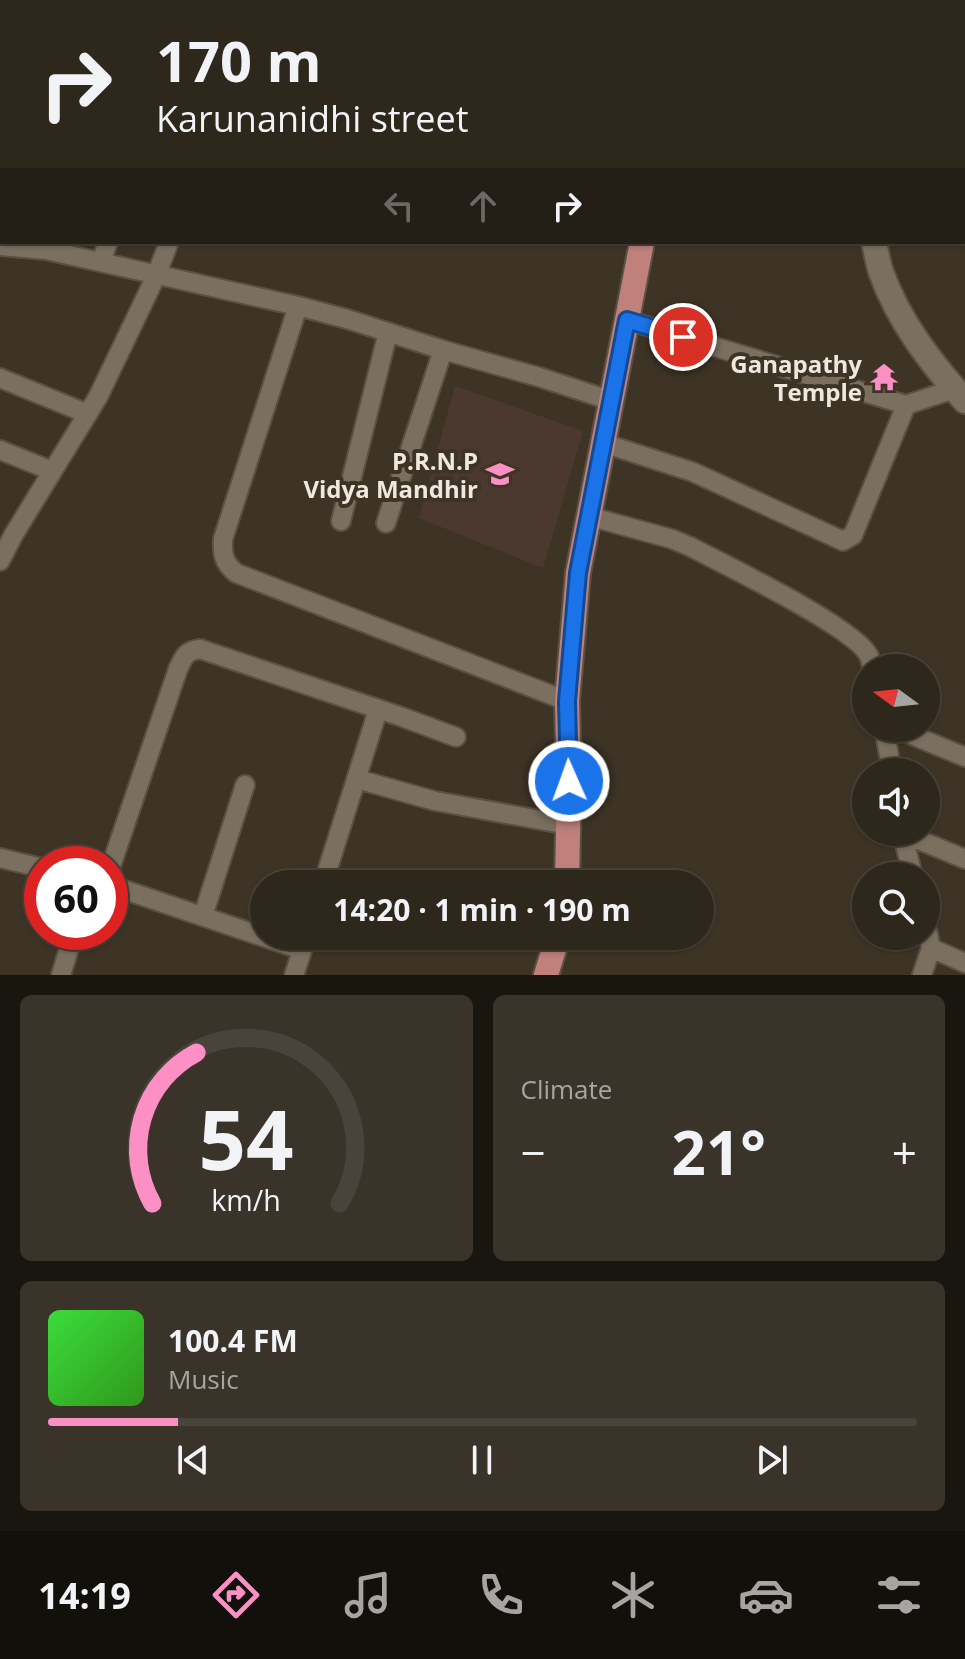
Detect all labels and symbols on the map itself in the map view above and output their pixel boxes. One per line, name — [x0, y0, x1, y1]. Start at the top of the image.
pin — [649, 303, 717, 371]
place label: Ganapathy Temple — [730, 347, 862, 408]
temple icon: Ganapathy Temple — [869, 362, 899, 392]
place label: P.R.N.P Vidya Mandhir — [303, 444, 478, 505]
school or university icon: P.R.N.P Vidya Mandhir — [485, 459, 515, 489]
north arrow — [852, 654, 940, 742]
position arrow — [527, 739, 611, 823]
speed limit sign: 60 — [24, 846, 128, 950]

